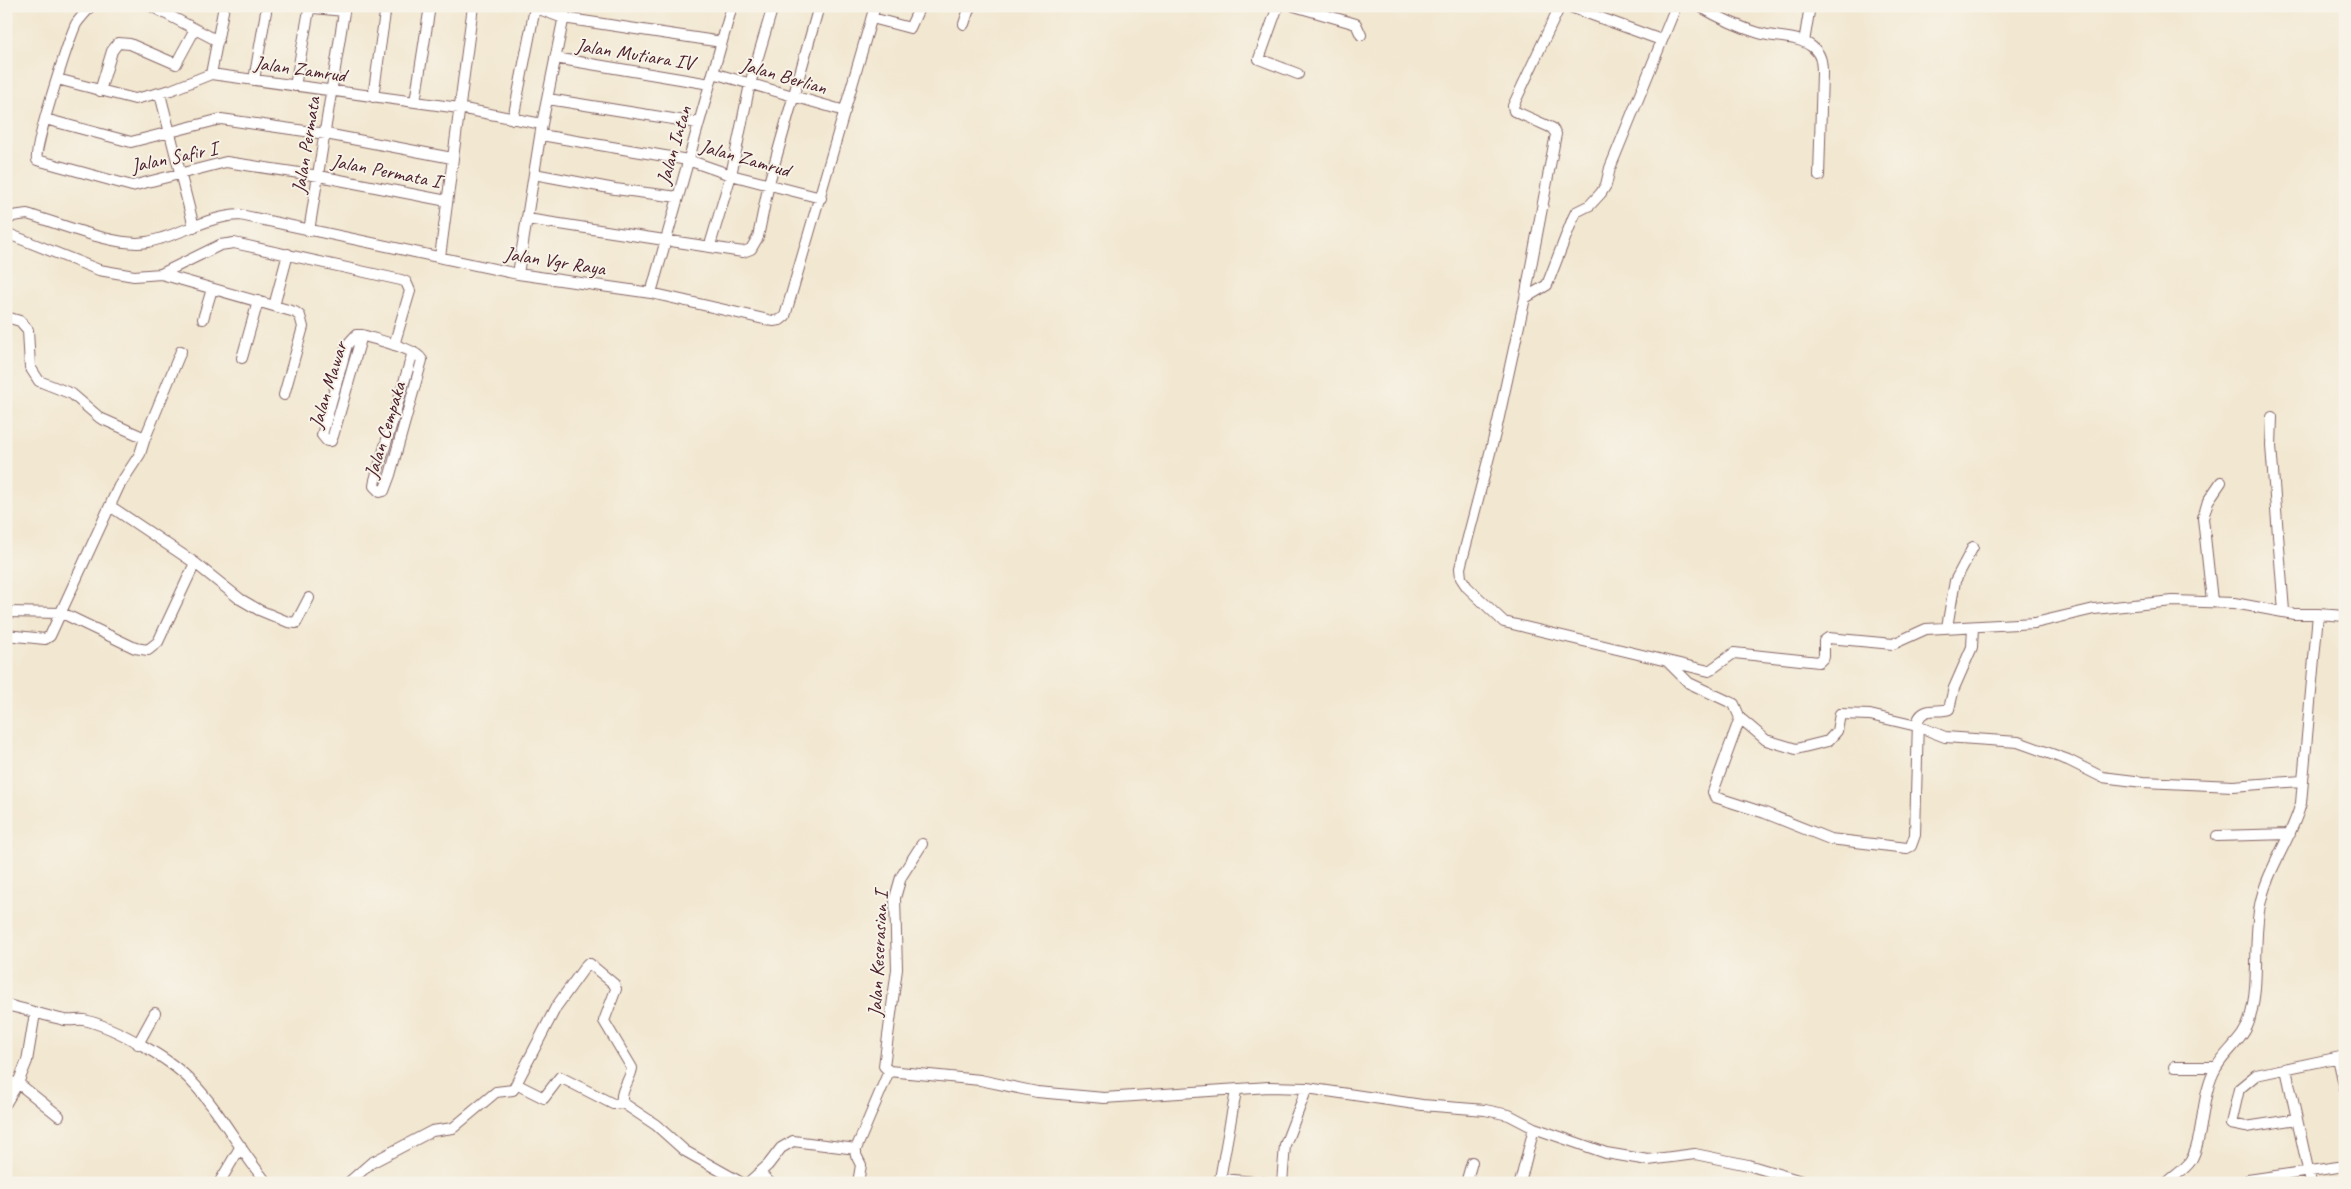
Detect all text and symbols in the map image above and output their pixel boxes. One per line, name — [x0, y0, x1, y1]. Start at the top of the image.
street label: Jalan Mutiara IV — [573, 32, 700, 76]
street label: Jalan Zamrud — [252, 50, 350, 88]
street label: Jalan Berlian — [737, 52, 831, 100]
street label: Jalan Permata — [286, 93, 326, 196]
street label: Jalan Intan — [651, 102, 697, 188]
street label: Jalan Zamrud — [696, 133, 796, 184]
street label: Jalan Safir I — [128, 135, 224, 178]
street label: Jalan Permata I — [329, 148, 447, 195]
street label: Jalan Vgr Raya — [502, 241, 609, 282]
street label: Jalan Mawar — [303, 337, 353, 432]
street label: Jalan Cempaka — [358, 377, 412, 482]
street label: Jalan Keserasian I — [862, 886, 894, 1018]

